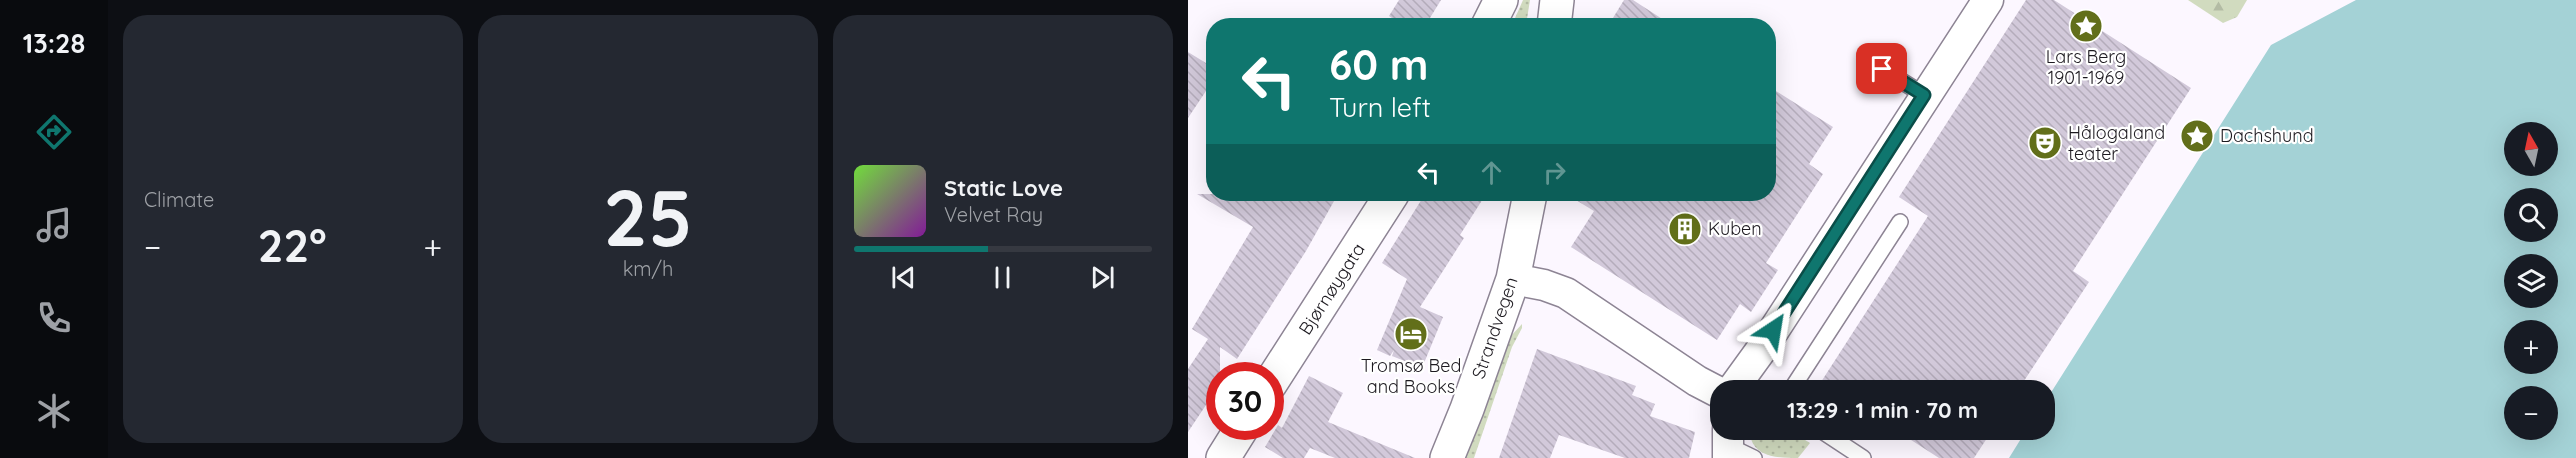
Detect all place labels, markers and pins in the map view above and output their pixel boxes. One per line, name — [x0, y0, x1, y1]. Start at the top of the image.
place icon: Lars Berg 1901-1969 — [2068, 8, 2104, 44]
pin — [1856, 43, 1907, 94]
place label: Lars Berg 1901-1969 — [2046, 45, 2126, 89]
place icon: Dachshund — [2179, 118, 2215, 154]
place label: Hålogaland teater — [2068, 121, 2165, 165]
place label: Dachshund — [2220, 124, 2314, 147]
theatre icon: Hålogaland teater — [2027, 125, 2063, 161]
building icon: Kuben — [1667, 211, 1703, 247]
place label: Kuben — [1708, 217, 1762, 240]
hotel icon: Tromsø Bed and Books — [1393, 316, 1429, 352]
place label: Tromsø Bed and Books — [1361, 354, 1461, 398]

